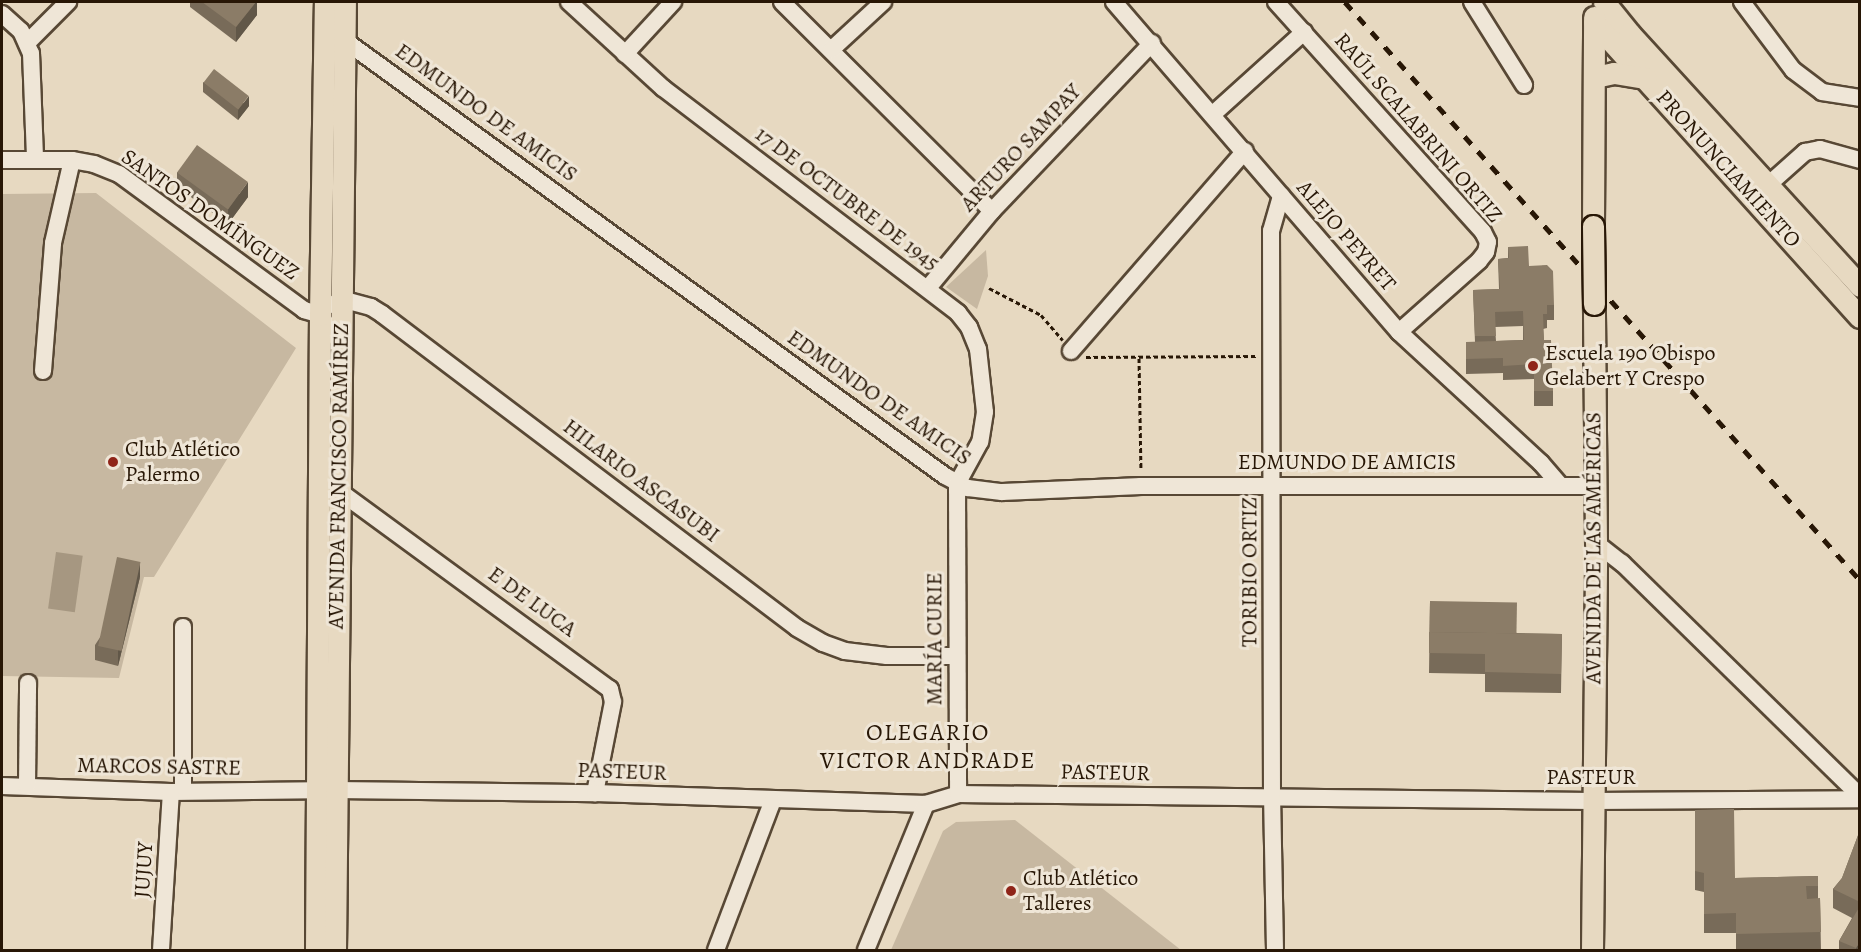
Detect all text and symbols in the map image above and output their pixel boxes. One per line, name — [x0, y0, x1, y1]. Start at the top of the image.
street label: RAÚL SCALABRINI ORTIZ — [1328, 28, 1508, 228]
street label: EDMUNDO DE AMICIS — [390, 38, 582, 188]
street label: ARTURO SAMPAY — [955, 79, 1087, 217]
street label: PRONUNCIAMIENTO — [1650, 85, 1806, 253]
street label: 17 DE OCTUBRE DE 1945 — [750, 121, 944, 277]
street label: SANTOS DOMÍNGUEZ — [116, 144, 304, 286]
street label: ALEJO PEYRET — [1291, 175, 1401, 297]
street label: AVENIDA FRANCISCO RAMÍREZ — [323, 323, 355, 629]
street label: EDMUNDO DE AMICIS — [782, 325, 976, 471]
place label: Escuela 190 Obispo Gelabert Y Crespo — [1545, 340, 1716, 392]
marker: Escuela 190 Obispo Gelabert Y Crespo — [1526, 359, 1540, 373]
street label: AVENIDA DE LAS AMÉRICAS — [1581, 412, 1607, 684]
street label: HILARIO ASCASUBI — [558, 414, 724, 548]
place label: Club Atlético Palermo — [125, 436, 240, 488]
street label: EDMUNDO DE AMICIS — [1238, 450, 1456, 476]
marker: Club Atlético Palermo — [106, 455, 120, 469]
street label: TORIBIO ORTIZ — [1237, 497, 1263, 647]
street label: E DE LUCA — [483, 561, 581, 643]
street label: MARÍA CURIE — [922, 573, 948, 705]
district label: OLEGARIO VICTOR ANDRADE — [820, 719, 1036, 775]
street label: MARCOS SASTRE — [77, 752, 241, 782]
street label: PASTEUR — [577, 757, 667, 787]
street label: PASTEUR — [1060, 759, 1150, 787]
street label: PASTEUR — [1546, 765, 1636, 791]
street label: JUJUY — [129, 841, 159, 899]
place label: Club Atlético Talleres — [1023, 865, 1138, 916]
marker: Club Atlético Talleres — [1004, 884, 1018, 898]

